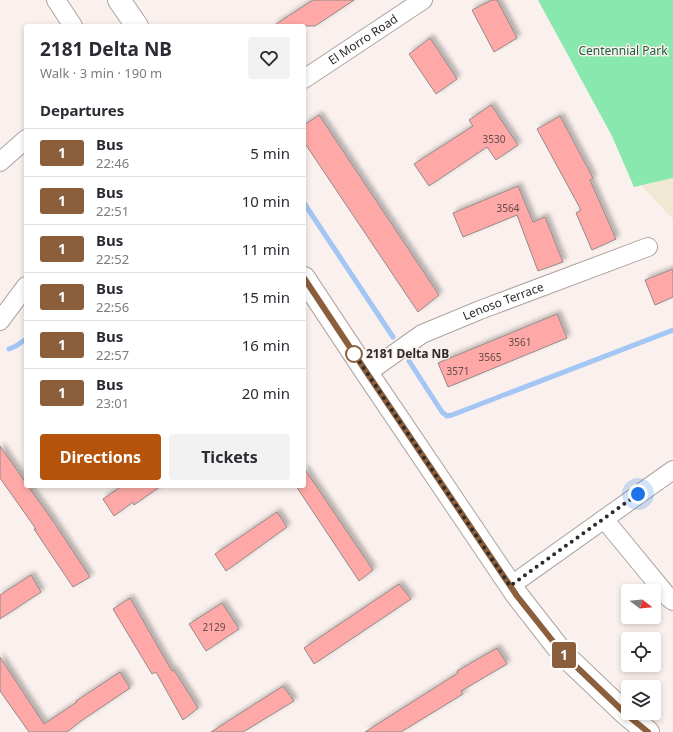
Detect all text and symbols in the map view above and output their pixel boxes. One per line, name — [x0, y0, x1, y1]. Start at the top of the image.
street label: El Morro Road — [325, 10, 401, 69]
text: 2181 Delta NB — [40, 36, 172, 62]
button: heart — [248, 37, 290, 79]
park label: Centennial Park — [578, 42, 668, 59]
text: Walk · 3 min · 190 m — [40, 64, 162, 82]
text: Departures — [40, 100, 124, 120]
house number: 3530 — [483, 132, 506, 146]
text: Bus — [96, 134, 123, 154]
text: 1 — [58, 143, 66, 162]
text: 5 min — [250, 143, 290, 163]
text: 22:46 — [96, 154, 129, 172]
text: Bus — [96, 182, 123, 202]
text: 1 — [58, 191, 66, 210]
text: 10 min — [242, 191, 290, 211]
house number: 3564 — [497, 201, 520, 215]
text: 22:51 — [96, 202, 129, 220]
text: Bus — [96, 230, 123, 250]
text: 1 — [58, 239, 66, 258]
text: 11 min — [242, 239, 290, 259]
text: 22:52 — [96, 250, 129, 268]
text: Bus — [96, 278, 123, 298]
street label: Lenoso Terrace — [460, 278, 546, 324]
text: 1 — [58, 287, 66, 306]
text: 15 min — [242, 287, 290, 307]
text: 22:56 — [96, 298, 129, 316]
text: Bus — [96, 326, 123, 346]
text: 1 — [58, 335, 66, 354]
text: 16 min — [242, 335, 290, 355]
house number: 3561 — [509, 335, 531, 349]
marker: 2181 Delta NB — [345, 345, 363, 363]
place label: 2181 Delta NB — [366, 345, 449, 362]
text: 22:57 — [96, 346, 129, 364]
house number: 3565 — [479, 350, 502, 364]
house number: 3571 — [447, 364, 469, 378]
text: Bus — [96, 374, 123, 394]
text: 1 — [58, 383, 66, 402]
text: 20 min — [242, 383, 290, 403]
text: 23:01 — [96, 394, 129, 412]
button: Directions — [40, 434, 161, 480]
button: Tickets — [169, 434, 290, 480]
your location — [628, 484, 648, 504]
north arrow — [621, 584, 661, 624]
map controls — [621, 584, 661, 720]
house number: 2129 — [203, 620, 226, 634]
button: locate — [621, 632, 661, 672]
line badge: 1 — [551, 642, 577, 668]
text: 1 — [560, 645, 568, 664]
button: layers — [621, 680, 661, 720]

